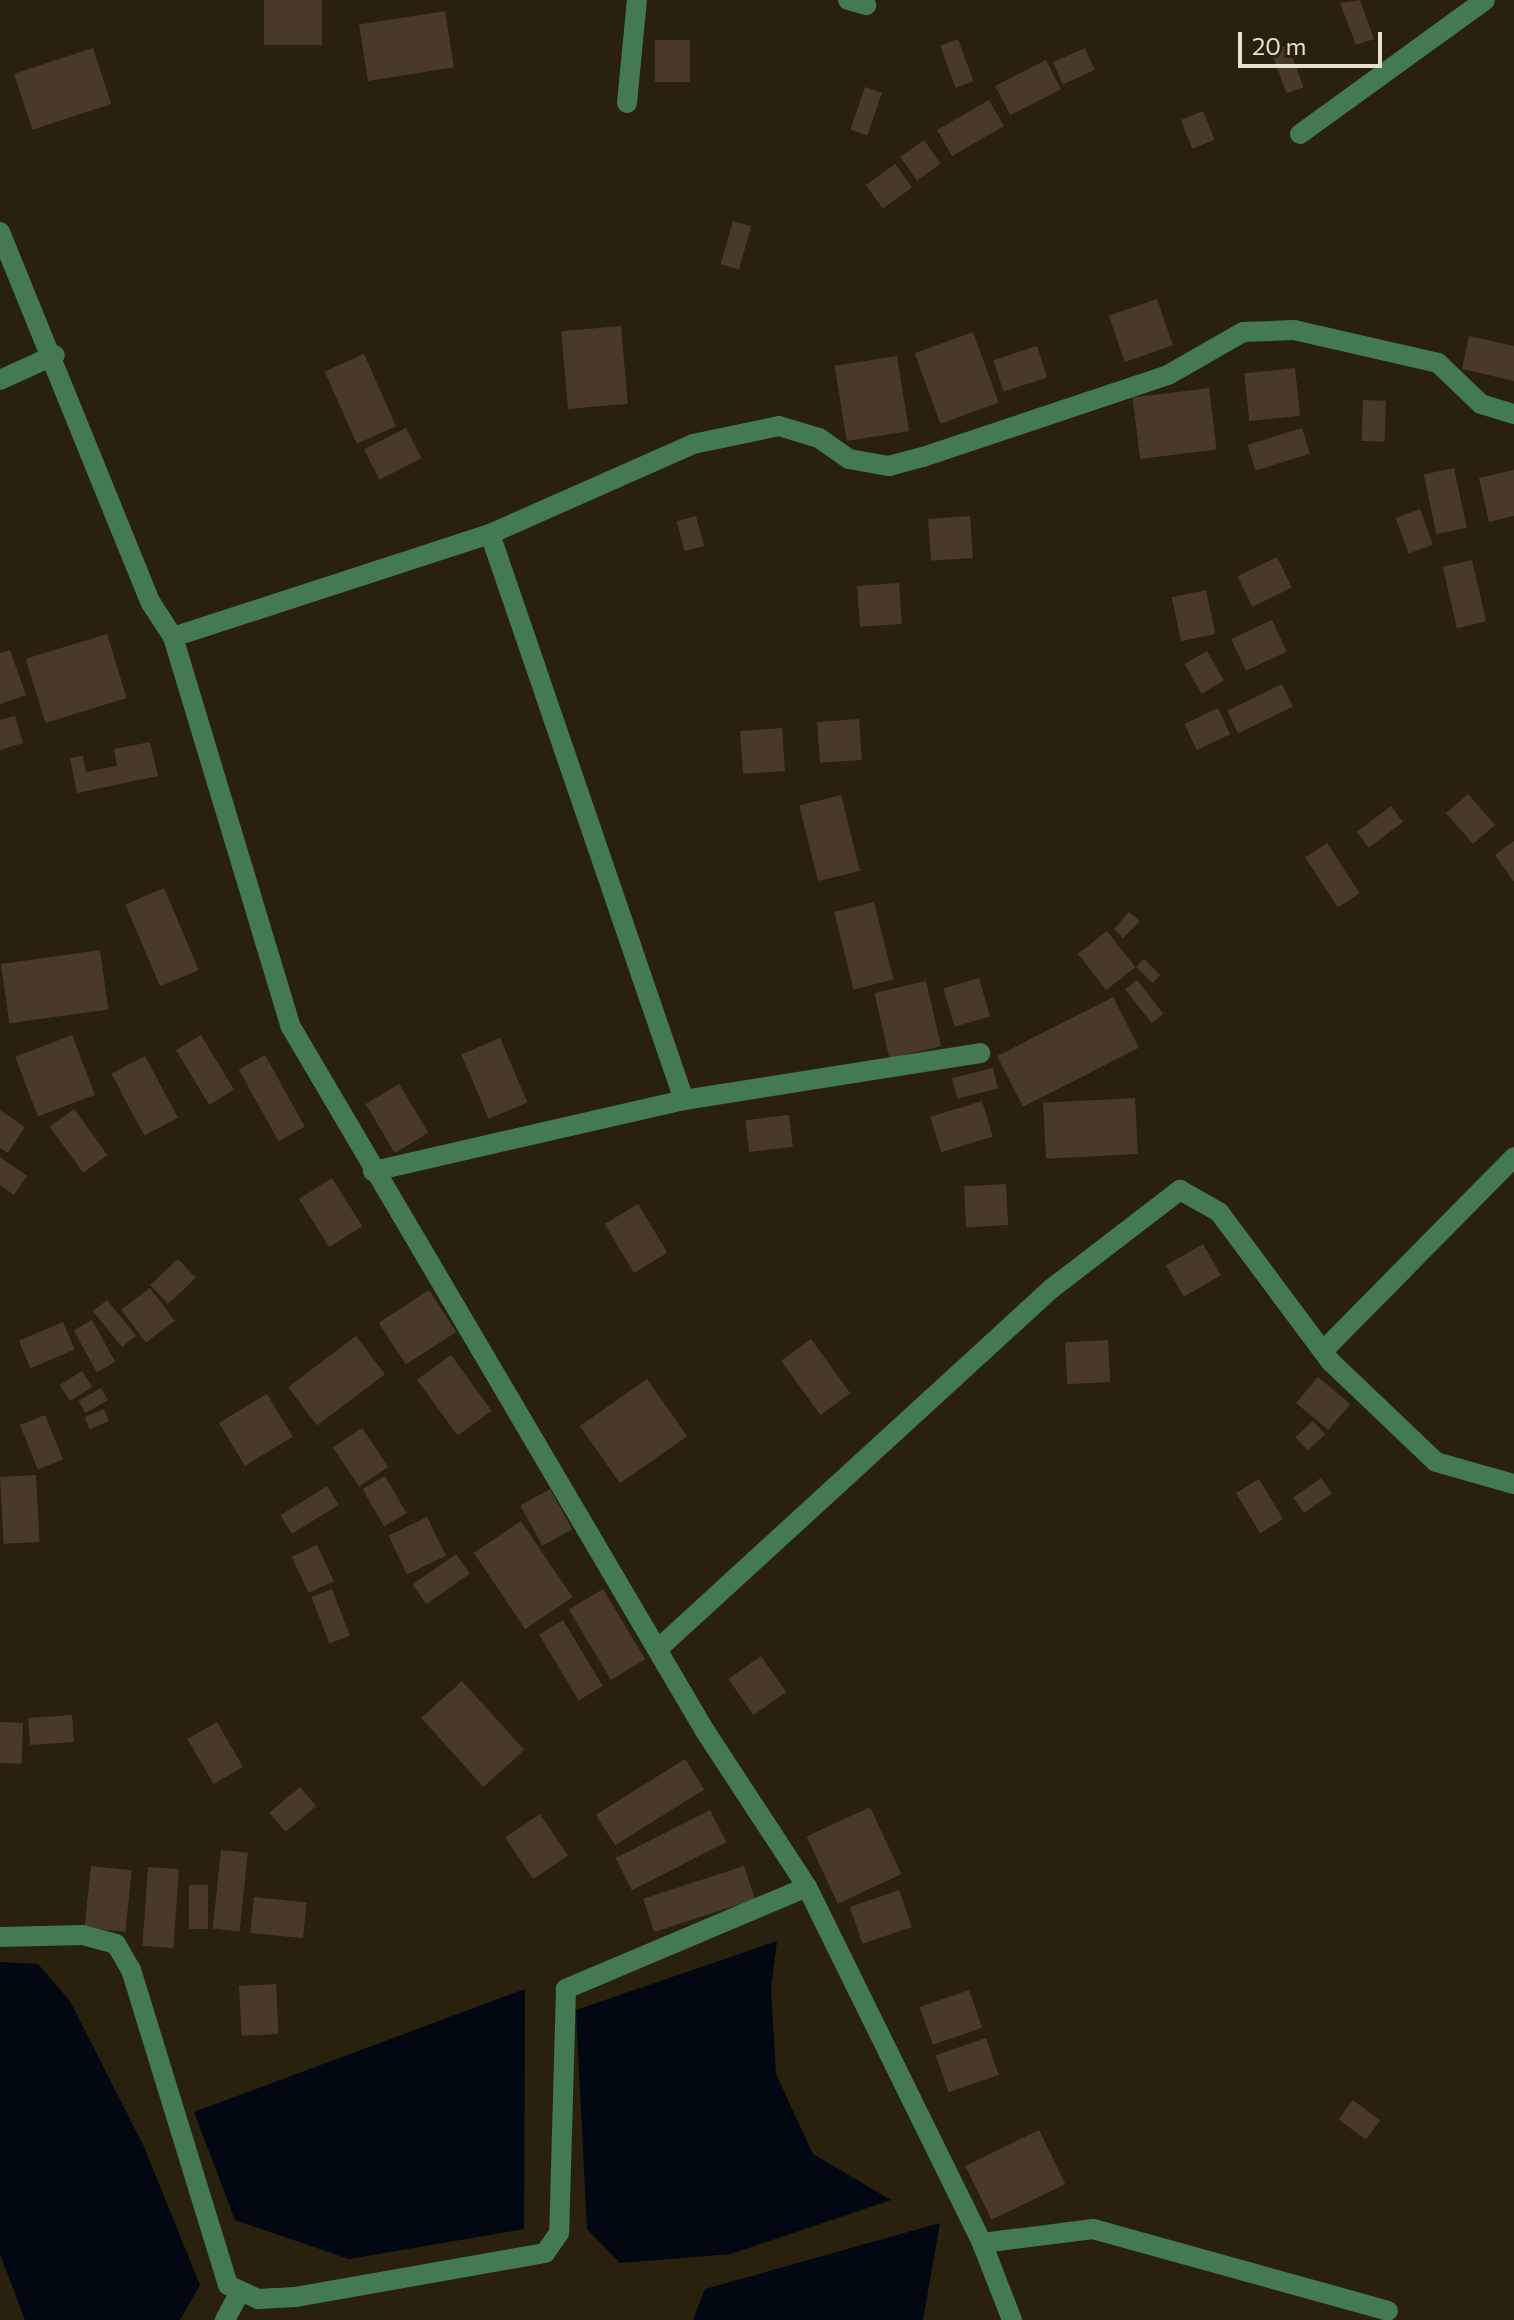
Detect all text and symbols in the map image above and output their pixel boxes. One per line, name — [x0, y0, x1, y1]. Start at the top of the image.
scale bar — [1242, 16, 1386, 66]
text: 20 m — [1252, 31, 1306, 60]

